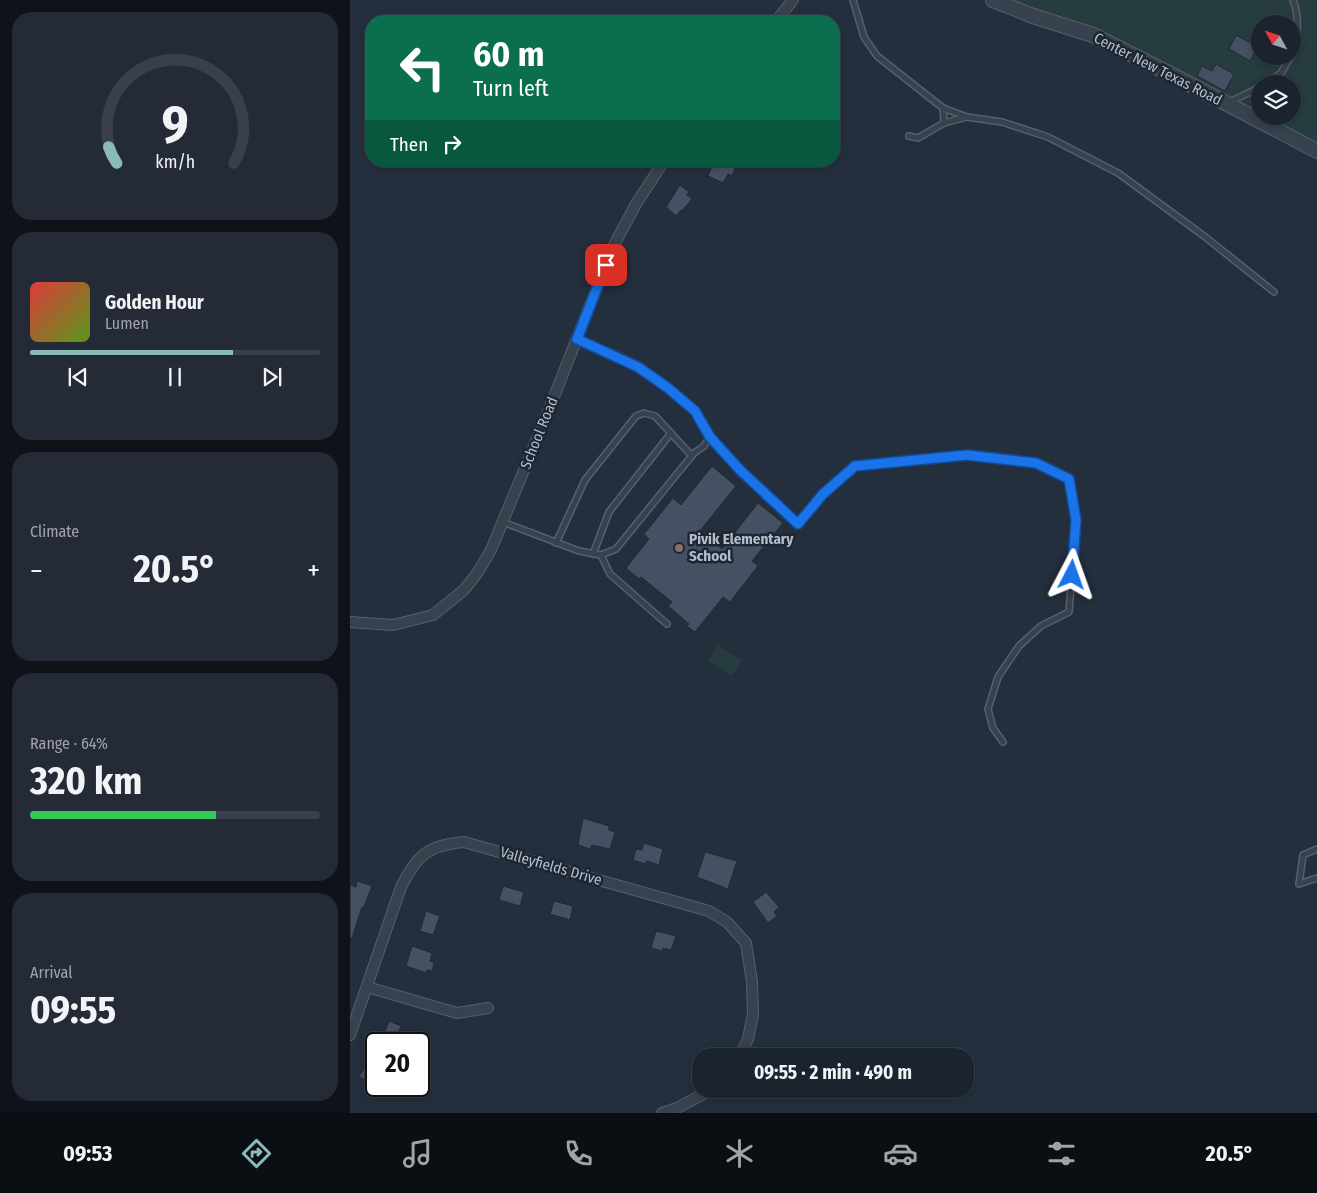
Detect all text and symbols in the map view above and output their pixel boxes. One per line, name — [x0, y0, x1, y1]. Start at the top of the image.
north arrow — [1251, 15, 1301, 65]
map controls — [1251, 15, 1301, 125]
street label: Center New Texas Road — [1091, 29, 1225, 109]
text: 60 m — [473, 33, 544, 75]
icon: left — [390, 35, 455, 100]
text: Turn left — [473, 75, 549, 102]
button: layers — [1251, 75, 1301, 125]
text: 9 — [162, 93, 188, 156]
icon: right — [438, 130, 466, 158]
text: Then — [390, 133, 428, 156]
text: km/h — [155, 151, 195, 173]
pin — [585, 244, 627, 286]
icon: arrive — [592, 251, 620, 279]
text: Golden Hour — [105, 291, 204, 314]
text: Lumen — [105, 314, 149, 333]
icon: previous — [64, 363, 92, 391]
icon: pause — [161, 363, 189, 391]
icon: next — [258, 363, 286, 391]
street label: School Road — [516, 394, 562, 472]
text: Climate — [30, 522, 79, 541]
place label: Pivik Elementary School — [689, 530, 794, 565]
marker: Pivik Elementary School — [673, 542, 685, 554]
text: 20.5° — [133, 546, 217, 592]
position arrow — [1045, 548, 1097, 600]
text: − — [30, 554, 43, 587]
text: + — [307, 554, 320, 587]
text: Range · 64% — [30, 734, 108, 753]
text: 320 km — [30, 758, 142, 804]
street label: Valleyfields Drive — [498, 843, 604, 889]
text: Arrival — [30, 963, 72, 982]
text: 09:55 — [30, 987, 116, 1033]
speed limit sign: 20 — [365, 1032, 430, 1097]
text: 09:55 · 2 min · 490 m — [754, 1061, 912, 1084]
icon: directions — [239, 1136, 274, 1171]
icon: music — [400, 1136, 435, 1171]
icon: phone — [561, 1136, 596, 1171]
icon: climate — [722, 1136, 757, 1171]
icon: car — [883, 1136, 918, 1171]
icon: filters — [1044, 1136, 1079, 1171]
text: 09:53 — [63, 1140, 113, 1167]
text: 20.5° — [1205, 1140, 1254, 1167]

